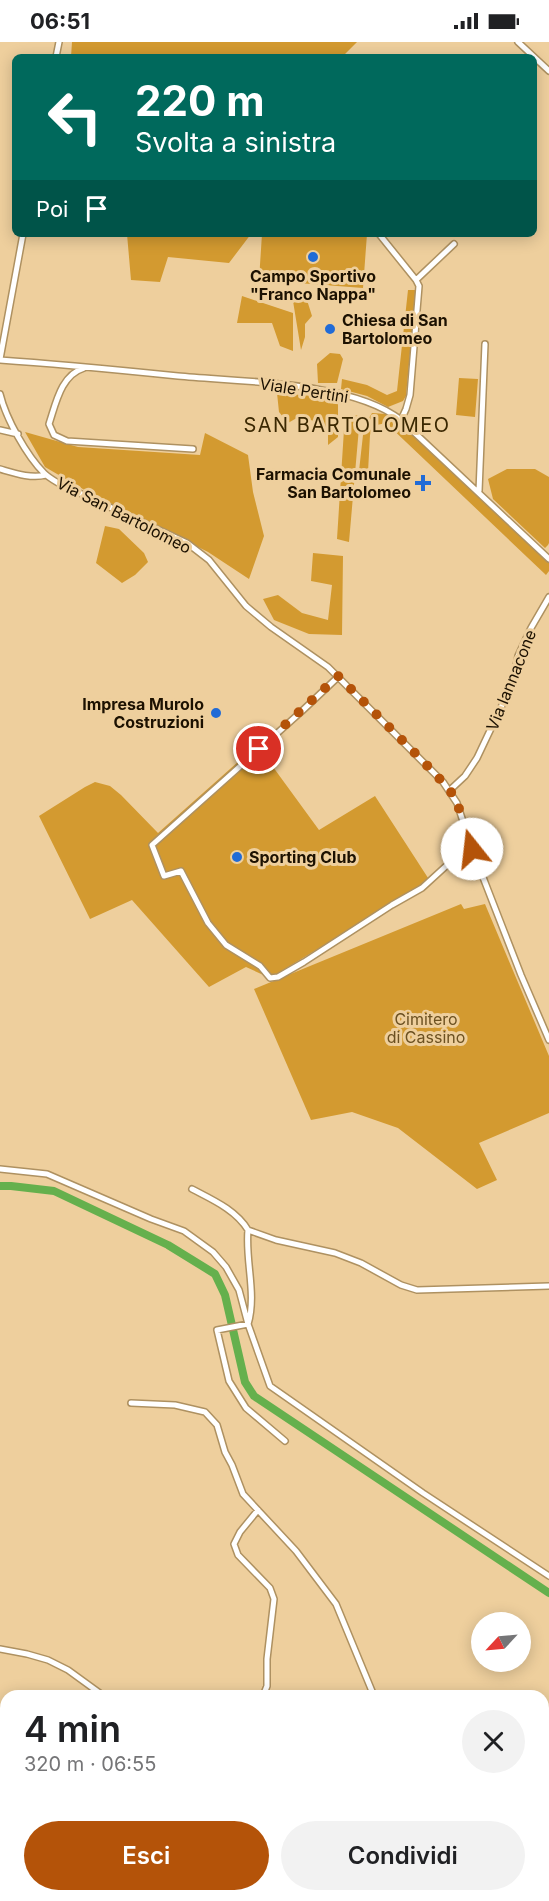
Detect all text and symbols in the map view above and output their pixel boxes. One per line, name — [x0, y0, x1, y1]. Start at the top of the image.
text: 06:51 — [30, 8, 90, 34]
text: 220 m — [135, 75, 265, 126]
icon: left — [36, 78, 114, 156]
text: Svolta a sinistra — [135, 126, 336, 159]
icon: arrive — [80, 192, 113, 225]
text: Poi — [36, 196, 68, 222]
marker: Campo Sportivo "Franco Nappa" — [306, 250, 320, 264]
place label: Campo Sportivo "Franco Nappa" — [250, 266, 376, 304]
place label: Chiesa di San Bartolomeo — [342, 310, 448, 348]
marker: Chiesa di San Bartolomeo — [323, 322, 337, 336]
street label: Viale Pertini — [258, 373, 350, 407]
district label: SAN BARTOLOMEO — [243, 413, 451, 437]
place label: Farmacia Comunale San Bartolomeo — [256, 464, 411, 502]
street label: Via San Bartolomeo — [53, 472, 195, 558]
marker: Farmacia Comunale San Bartolomeo — [416, 476, 430, 490]
street label: Via Iannacone — [482, 627, 540, 733]
place label: Impresa Murolo Costruzioni — [82, 694, 204, 732]
marker: Impresa Murolo Costruzioni — [209, 706, 223, 720]
pin — [233, 723, 284, 774]
icon: arrive — [242, 732, 275, 765]
position arrow — [440, 817, 504, 881]
place label: Sporting Club — [249, 847, 356, 867]
marker: Sporting Club — [230, 850, 244, 864]
park label: Cimitero di Cassino — [387, 1009, 465, 1047]
north arrow — [471, 1612, 531, 1672]
map controls — [471, 1612, 531, 1672]
text: 4 min — [24, 1707, 121, 1751]
button: close — [462, 1710, 525, 1773]
text: 320 m · 06:55 — [24, 1752, 156, 1776]
button: Esci — [24, 1821, 269, 1890]
button: Condividi — [281, 1821, 525, 1890]

